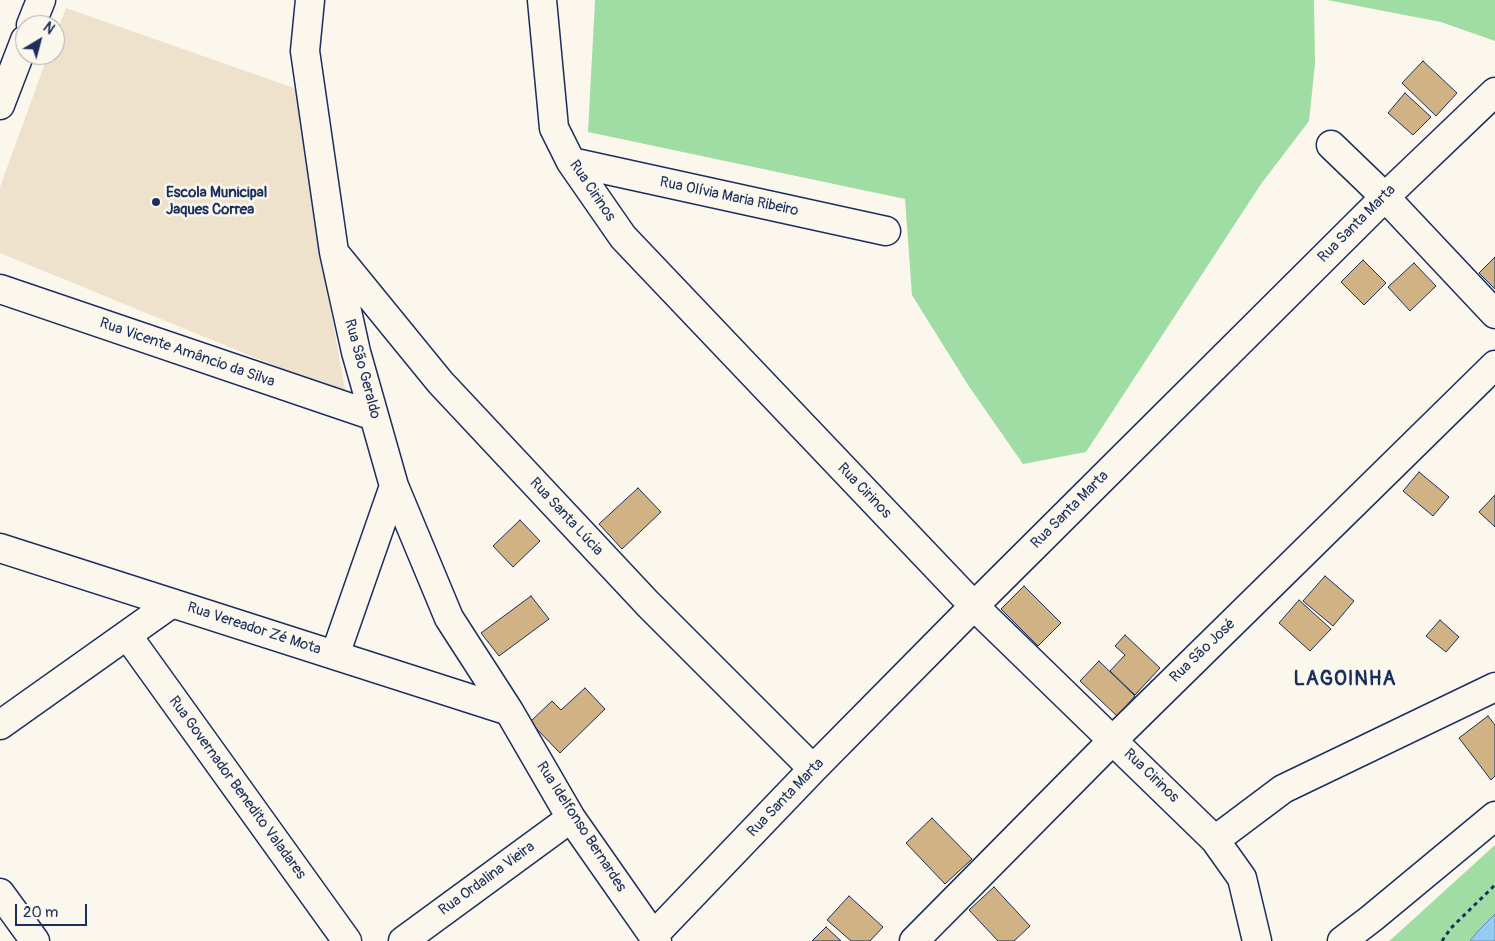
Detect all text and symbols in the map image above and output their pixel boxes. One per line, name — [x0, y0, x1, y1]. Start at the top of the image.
north arrow — [15, 15, 65, 65]
text: N — [40, 19, 58, 38]
street label: Rua Cirinos — [565, 157, 619, 225]
street label: Rua Olívia Maria Ribeiro — [658, 174, 800, 220]
street label: Rua Santa Marta — [1314, 181, 1400, 267]
place label: Escola Municipal Jaques Correa — [166, 184, 267, 219]
marker: Escola Municipal Jaques Correa — [150, 196, 162, 208]
street label: Rua Vicente Amâncio da Silva — [97, 315, 277, 391]
street label: Rua São Geraldo — [340, 317, 384, 421]
street label: Rua Cirinos — [833, 460, 895, 522]
street label: Rua Santa Marta — [1027, 467, 1113, 553]
street label: Rua Santa Lúcia — [525, 474, 607, 560]
street label: Rua Vereador Zé Mota — [185, 599, 323, 659]
street label: Rua São José — [1166, 615, 1240, 687]
district label: LAGOINHA — [1292, 668, 1398, 692]
street label: Rua Governador Benedito Valadares — [164, 693, 310, 883]
street label: Rua Cirinos — [1120, 745, 1182, 807]
street label: Rua Santa Marta — [744, 755, 828, 841]
street label: Rua Idelfonso Bernardes — [532, 758, 630, 896]
street label: Rua Ordalina Vieira — [436, 838, 538, 920]
scale bar — [18, 894, 90, 926]
text: 20 m — [23, 903, 58, 922]

